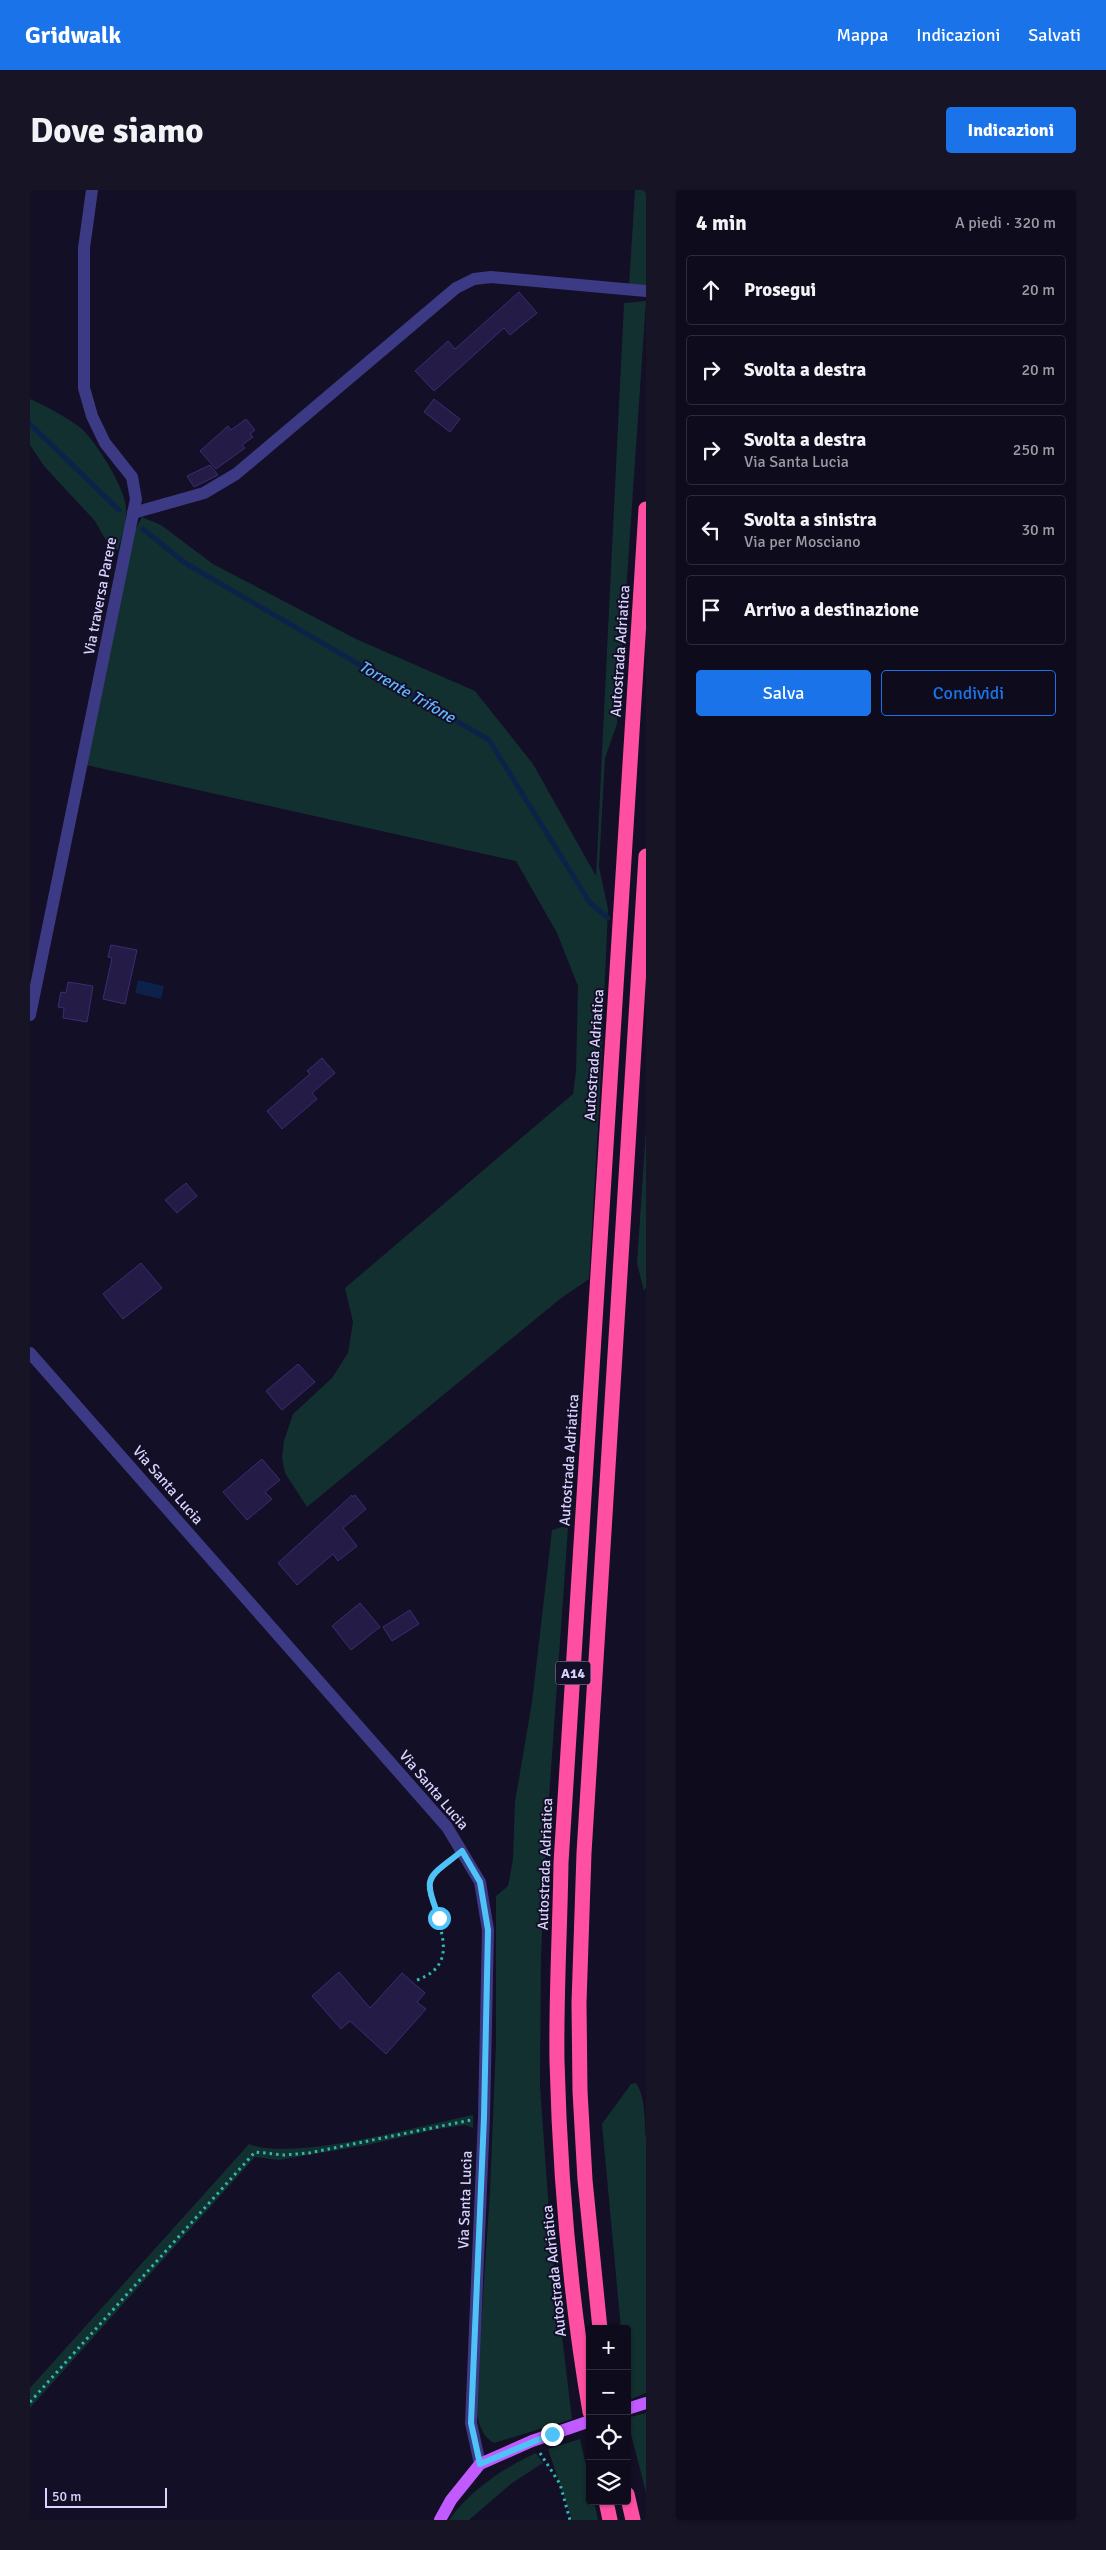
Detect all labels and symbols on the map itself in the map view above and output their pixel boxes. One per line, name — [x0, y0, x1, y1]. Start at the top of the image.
street label: Via traversa Parere — [80, 535, 120, 657]
street label: Autostrada Adriatica — [606, 584, 634, 718]
water label: Torrente Trifone — [355, 656, 460, 728]
street label: Autostrada Adriatica — [580, 988, 608, 1122]
street label: Autostrada Adriatica — [555, 1393, 583, 1527]
street label: Via Santa Lucia — [129, 1442, 207, 1528]
road number: A14 — [556, 1662, 590, 1685]
street label: Via Santa Lucia — [395, 1747, 473, 1833]
street label: Autostrada Adriatica — [534, 1798, 556, 1930]
route start — [428, 1907, 451, 1930]
street label: Via Santa Lucia — [454, 2151, 476, 2249]
street label: Autostrada Adriatica — [538, 2204, 570, 2338]
route end — [541, 2423, 564, 2446]
scale bar — [45, 2485, 168, 2508]

